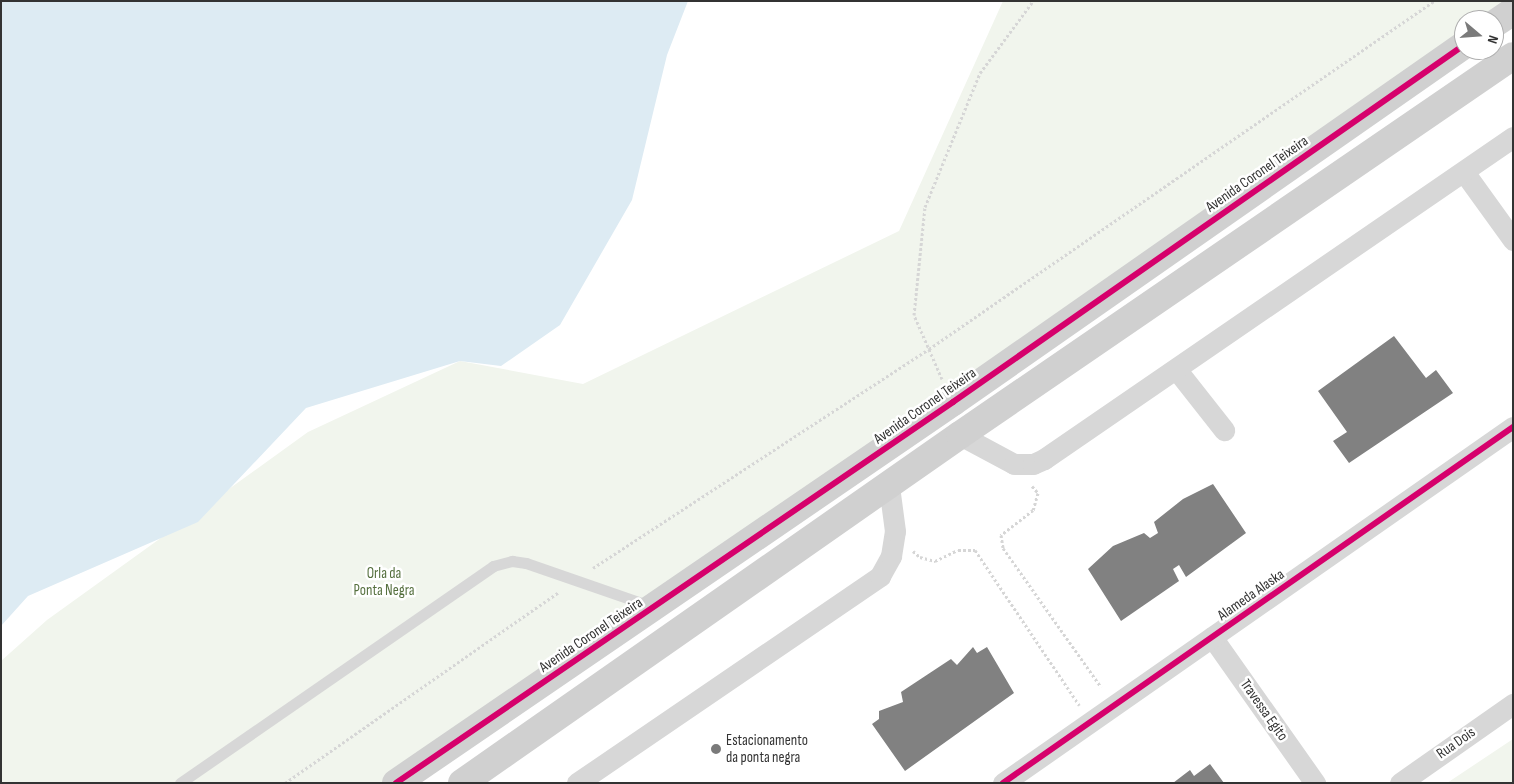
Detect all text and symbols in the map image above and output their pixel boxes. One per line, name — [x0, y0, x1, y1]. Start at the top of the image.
north arrow — [1454, 10, 1504, 60]
text: N — [1484, 33, 1502, 46]
street label: Avenida Coronel Teixeira — [1202, 132, 1312, 216]
street label: Avenida Coronel Teixeira — [870, 364, 980, 448]
park label: Orla da Ponta Negra — [353, 564, 415, 599]
street label: Alameda Alaska — [1214, 565, 1288, 625]
street label: Avenida Coronel Teixeira — [536, 594, 646, 676]
street label: Travessa Egito — [1236, 676, 1292, 744]
street label: Rua Dois — [1433, 723, 1479, 763]
place label: Estacionamento da ponta negra — [726, 731, 808, 766]
marker: Estacionamento da ponta negra — [710, 743, 722, 755]

